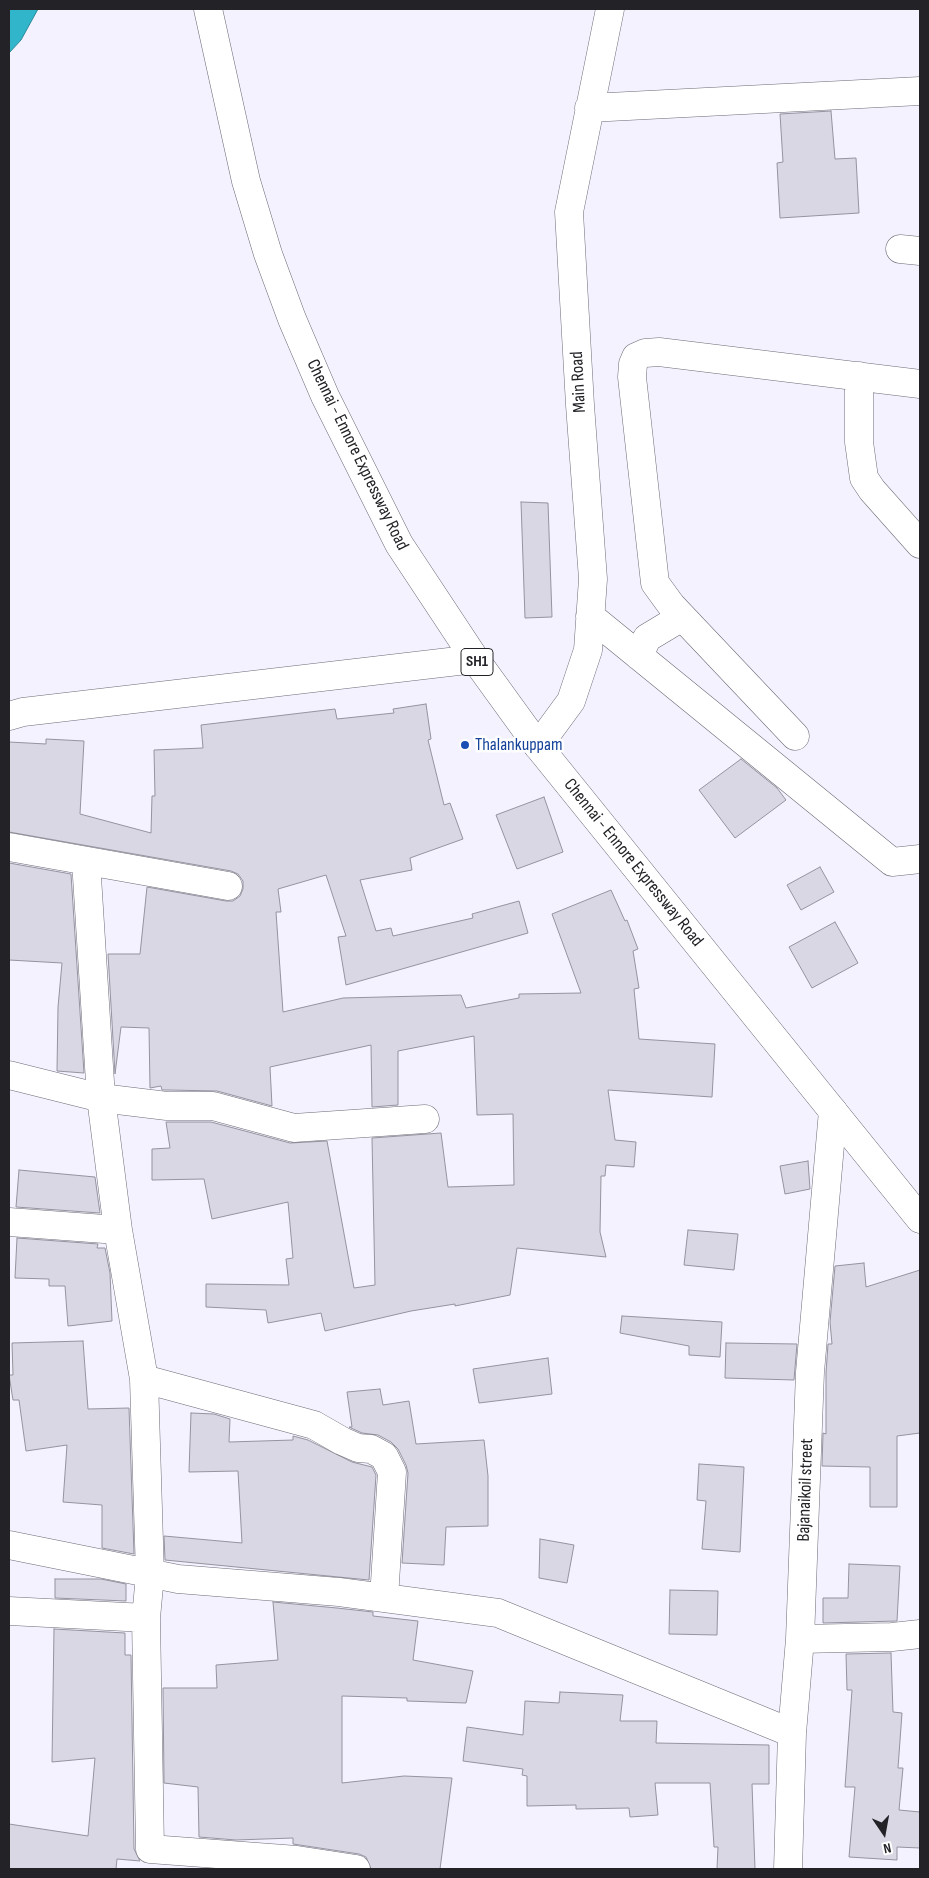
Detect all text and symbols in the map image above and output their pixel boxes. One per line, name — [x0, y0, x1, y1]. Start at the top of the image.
street label: Main Road — [567, 351, 591, 413]
street label: Chennai - Ennore Expressway Road — [301, 356, 413, 554]
road number: SH1 — [461, 649, 493, 676]
place label: Thalankuppam — [475, 734, 563, 756]
marker: Thalankuppam — [459, 739, 471, 751]
street label: Chennai - Ennore Expressway Road — [559, 775, 707, 951]
street label: Bajanaikoil street — [793, 1438, 819, 1542]
north arrow — [859, 1808, 909, 1858]
text: N — [882, 1839, 893, 1857]

